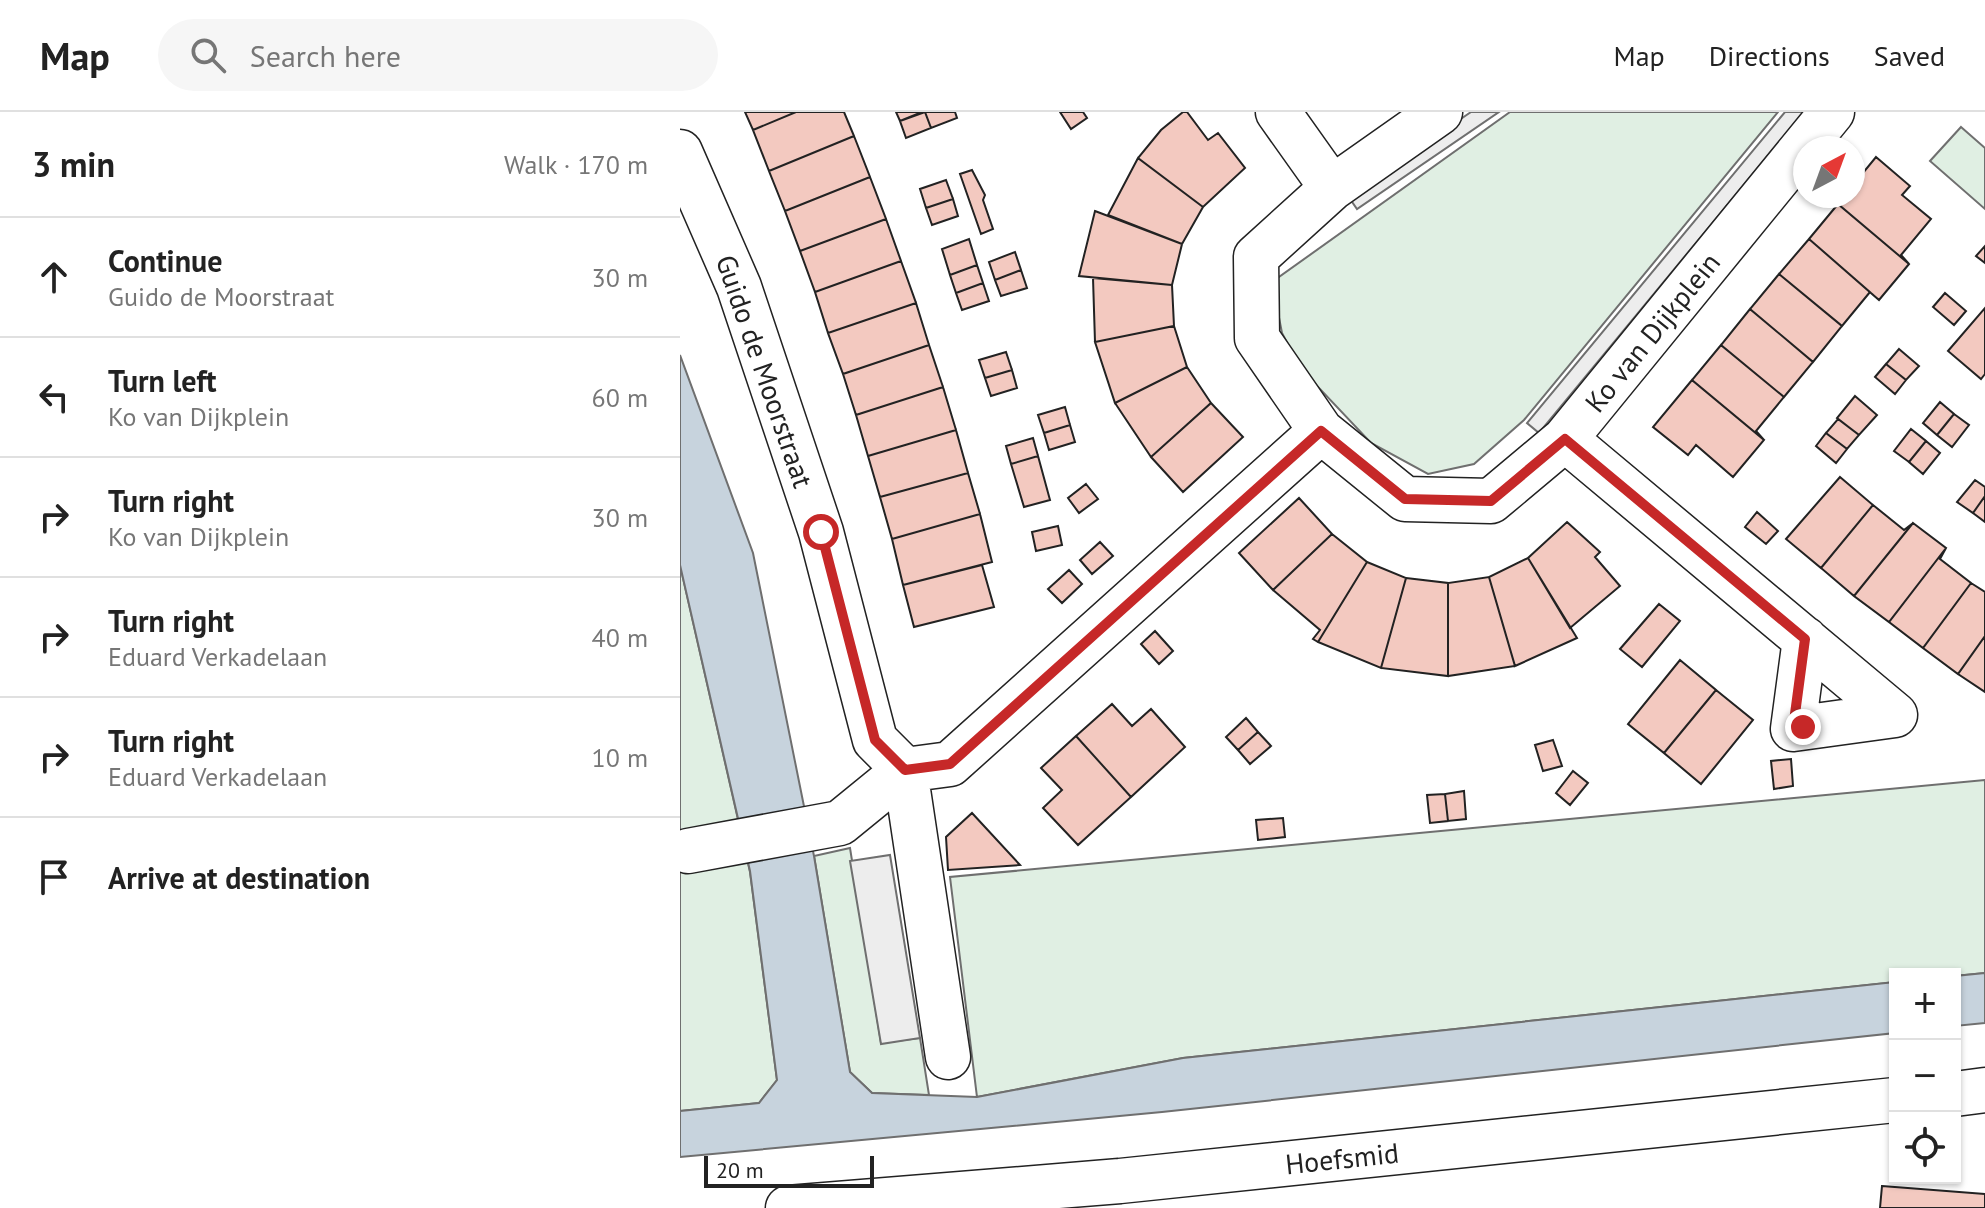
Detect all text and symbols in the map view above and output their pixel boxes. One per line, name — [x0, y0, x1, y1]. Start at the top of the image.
search box — [158, 19, 718, 91]
text: Map — [40, 31, 110, 80]
icon: search — [186, 33, 230, 77]
text: Search here — [250, 36, 401, 75]
text: Map — [1614, 37, 1665, 74]
text: Directions — [1709, 37, 1830, 74]
text: Saved — [1874, 37, 1945, 74]
north arrow — [1793, 136, 1865, 208]
text: 3 min — [32, 142, 115, 186]
text: Walk · 170 m — [504, 148, 648, 181]
text: Continue — [108, 241, 222, 280]
street label: Ko van Dijkplein — [1576, 245, 1728, 419]
street label: Guido de Moorstraat — [708, 250, 822, 493]
icon: ahead — [32, 255, 76, 299]
text: 30 m — [592, 261, 648, 294]
text: Guido de Moorstraat — [108, 280, 334, 313]
text: Turn left — [108, 361, 216, 400]
icon: left — [32, 375, 76, 419]
text: 60 m — [592, 381, 648, 414]
text: Ko van Dijkplein — [108, 400, 289, 433]
text: Turn right — [108, 481, 234, 520]
icon: right — [32, 495, 76, 539]
text: 30 m — [592, 501, 648, 534]
route start — [803, 514, 839, 550]
text: Ko van Dijkplein — [108, 520, 289, 553]
text: Turn right — [108, 601, 234, 640]
icon: right — [32, 615, 76, 659]
text: 40 m — [592, 621, 648, 654]
text: Eduard Verkadelaan — [108, 640, 327, 673]
route end — [1785, 709, 1821, 745]
text: Turn right — [108, 721, 234, 760]
icon: right — [32, 735, 76, 779]
text: 10 m — [592, 741, 648, 774]
text: Eduard Verkadelaan — [108, 760, 327, 793]
icon: arrive — [32, 855, 76, 899]
text: Arrive at destination — [108, 858, 370, 897]
map controls — [1889, 968, 1961, 1184]
button: + — [1889, 968, 1961, 1040]
button: − — [1889, 1040, 1961, 1112]
button: locate — [1889, 1112, 1961, 1184]
street label: Hoefsmid — [1283, 1134, 1401, 1182]
scale bar — [704, 1152, 874, 1188]
text: 20 m — [716, 1156, 764, 1184]

